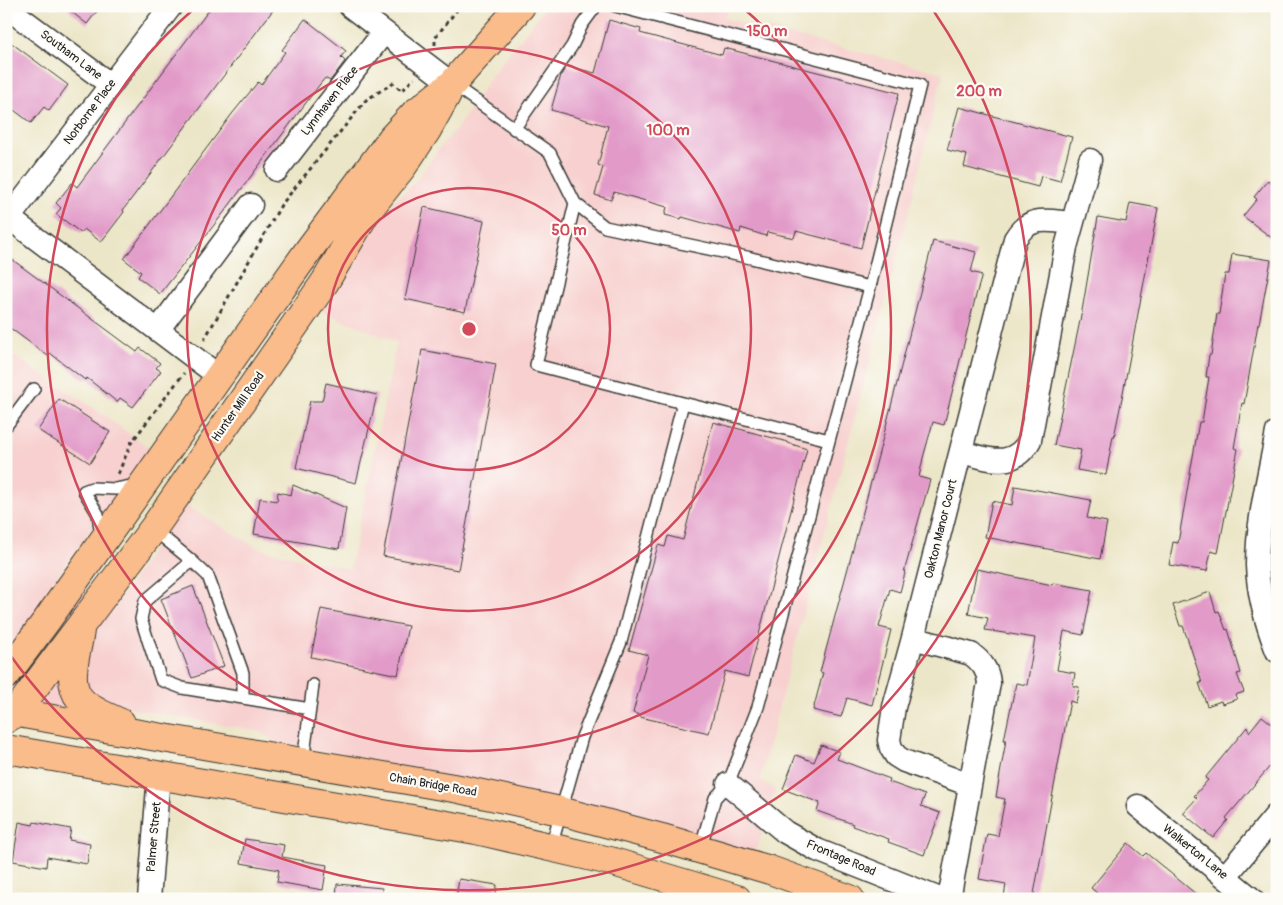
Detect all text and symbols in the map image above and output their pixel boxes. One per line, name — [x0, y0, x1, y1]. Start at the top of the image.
text: 150 m — [747, 22, 787, 41]
street label: Southam Lane — [37, 27, 105, 83]
street label: Lynnhaven Place — [298, 63, 362, 139]
street label: Norborne Place — [61, 76, 119, 148]
text: 200 m — [956, 82, 1002, 101]
text: 100 m — [647, 121, 689, 140]
text: 50 m — [552, 221, 586, 240]
centre of rings — [460, 320, 478, 338]
street label: Hunter Mill Road — [208, 369, 268, 445]
street label: Oakton Manor Court — [921, 478, 961, 580]
street label: Chain Bridge Road — [388, 770, 478, 800]
street label: Palmer Street — [143, 801, 165, 873]
street label: Walkerton Lane — [1160, 821, 1231, 883]
street label: Frontage Road — [804, 837, 878, 879]

